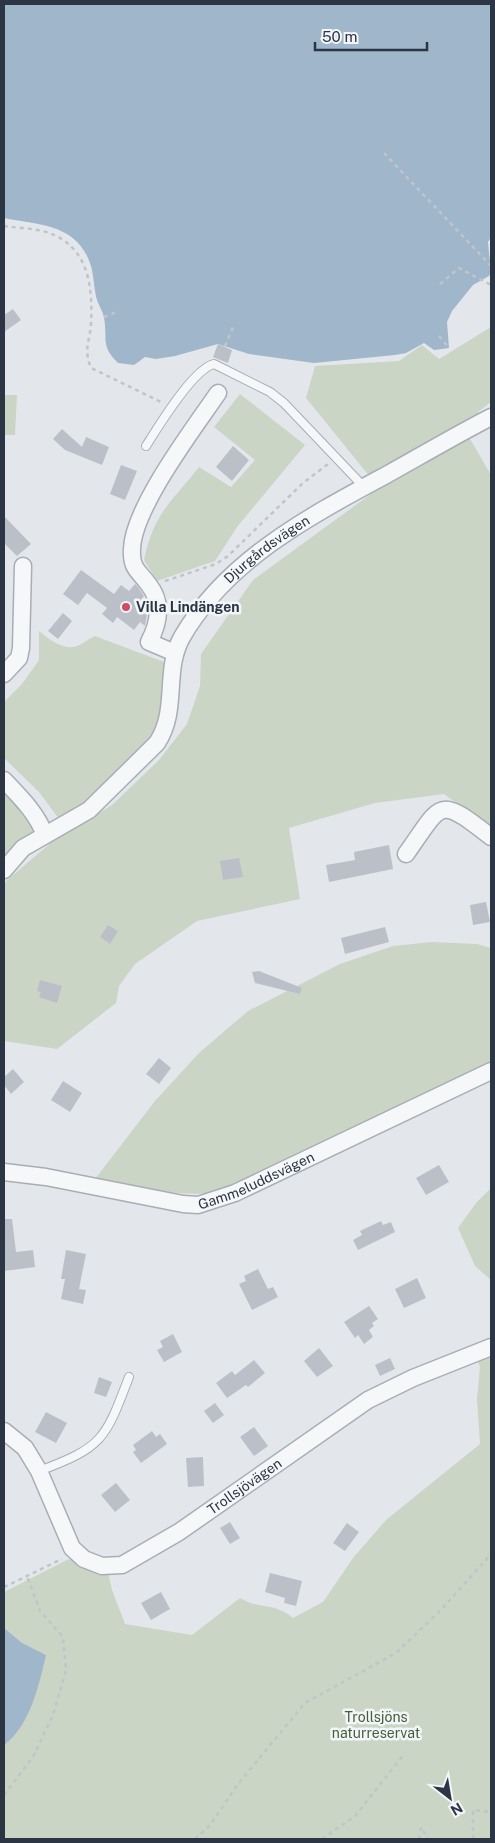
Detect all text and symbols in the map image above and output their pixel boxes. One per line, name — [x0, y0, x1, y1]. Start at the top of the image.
scale bar — [315, 20, 428, 52]
text: 50 m — [322, 28, 357, 45]
street label: Djurgårdsvägen — [221, 512, 312, 587]
place label: Villa Lindängen — [136, 599, 240, 615]
marker: Villa Lindängen — [120, 601, 132, 613]
street label: Gammeluddsvägen — [196, 1148, 317, 1212]
street label: Trollsjövägen — [204, 1455, 285, 1518]
park label: Trollsjöns naturreservat — [332, 1709, 420, 1741]
north arrow — [425, 1773, 475, 1823]
text: N — [448, 1799, 466, 1819]

